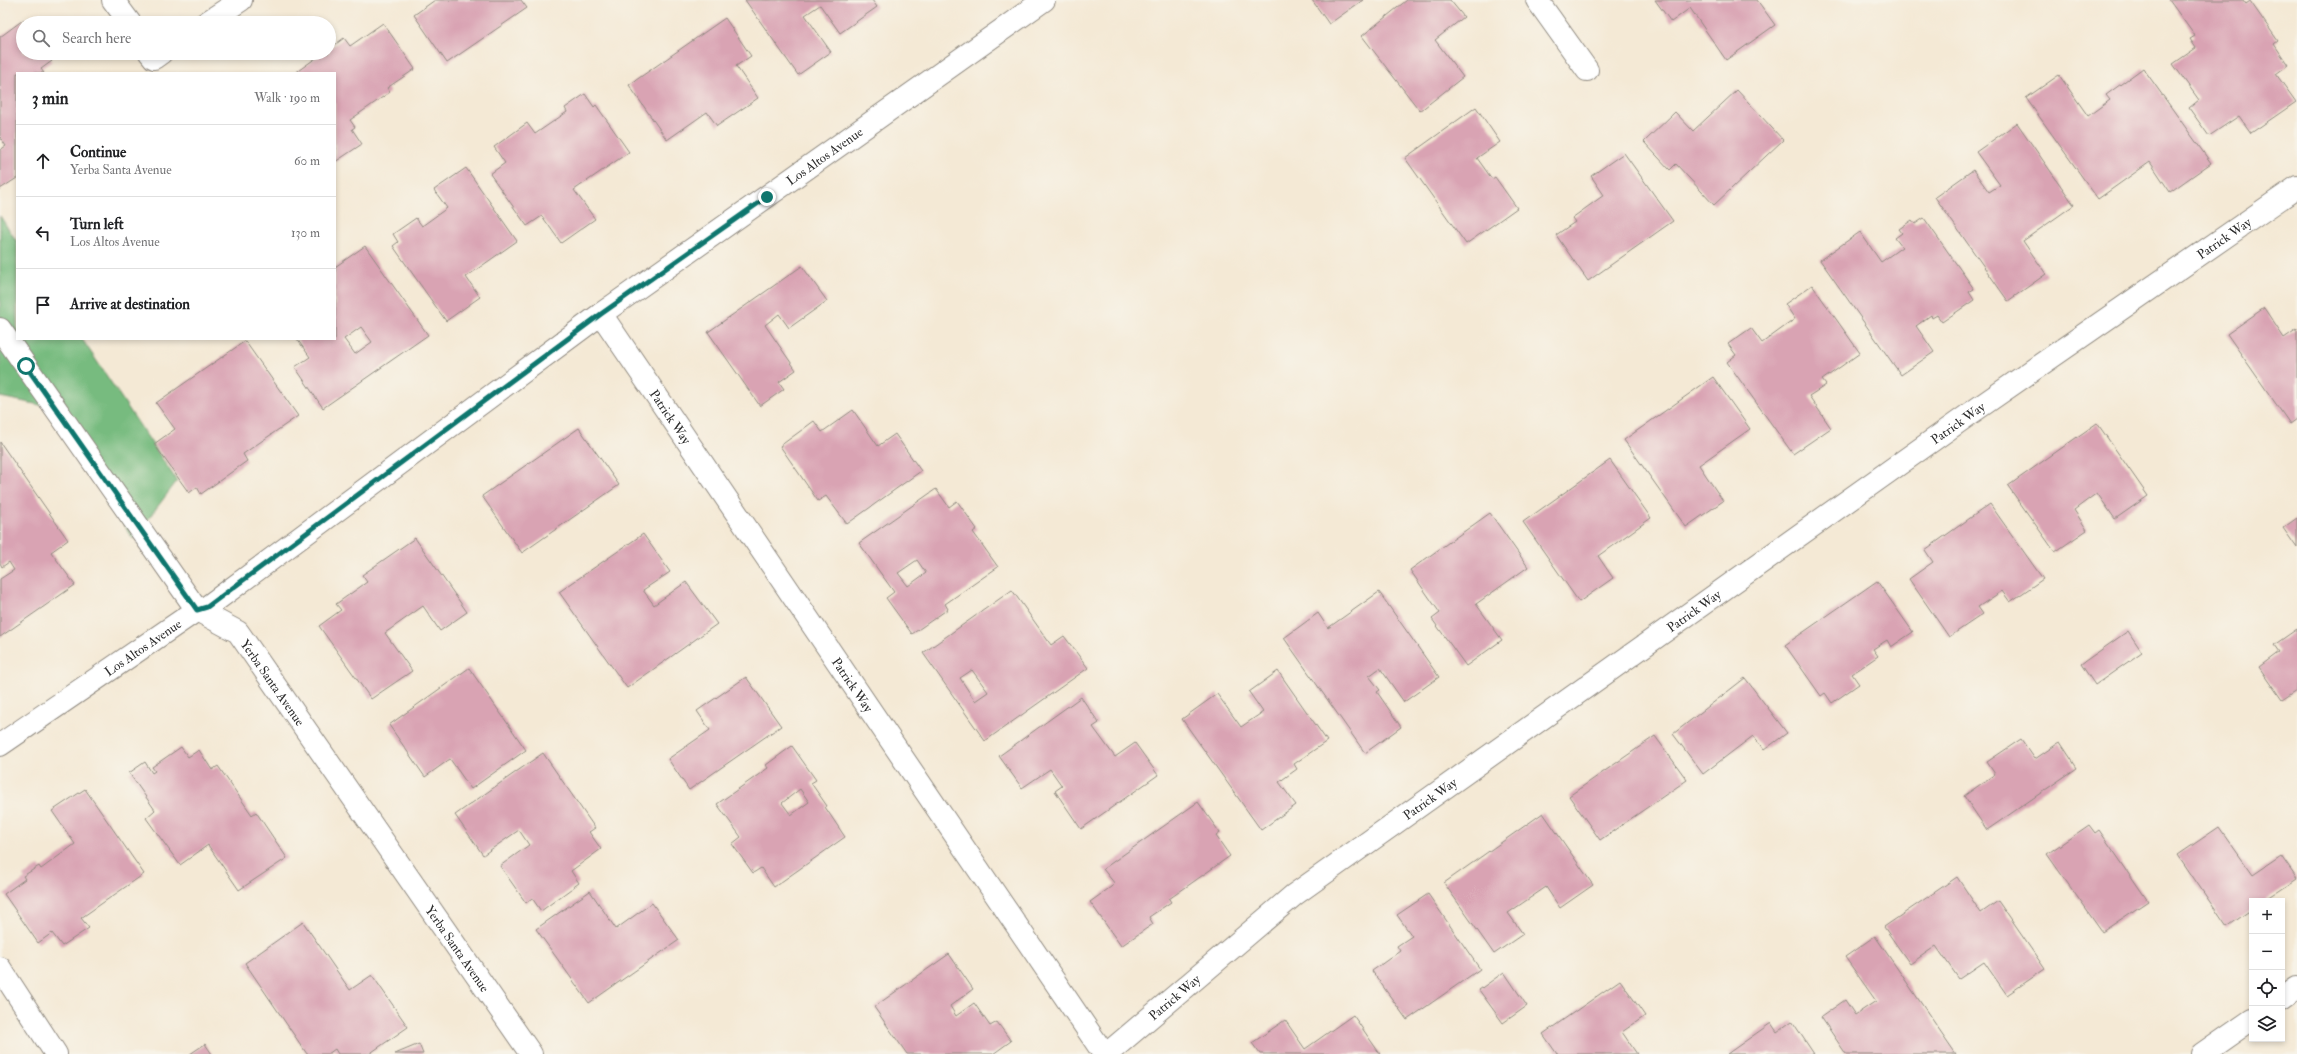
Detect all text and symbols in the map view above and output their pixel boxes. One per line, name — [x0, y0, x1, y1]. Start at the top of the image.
search box — [16, 16, 336, 60]
icon: search — [30, 27, 52, 49]
text: Search here — [62, 29, 131, 48]
text: 3 min — [32, 88, 69, 109]
text: Walk · 190 m — [254, 90, 320, 106]
street label: Los Altos Avenue — [784, 124, 867, 189]
text: Continue — [70, 143, 126, 162]
icon: ahead — [32, 150, 54, 172]
text: 60 m — [294, 153, 320, 169]
text: Yerba Santa Avenue — [70, 162, 172, 178]
route end — [758, 188, 776, 206]
street label: Patrick Way — [2194, 214, 2255, 263]
text: Turn left — [70, 215, 124, 234]
icon: left — [32, 222, 54, 244]
text: 130 m — [291, 225, 320, 241]
text: Los Altos Avenue — [70, 234, 160, 250]
icon: arrive — [32, 294, 54, 316]
text: Arrive at destination — [70, 295, 190, 314]
route start — [17, 357, 35, 375]
street label: Patrick Way — [646, 387, 694, 448]
street label: Patrick Way — [1928, 399, 1989, 448]
street label: Patrick Way — [1664, 587, 1725, 636]
street label: Los Altos Avenue — [102, 616, 185, 680]
street label: Yerba Santa Avenue — [237, 637, 308, 730]
street label: Patrick Way — [828, 655, 876, 716]
street label: Patrick Way — [1400, 774, 1461, 824]
map controls — [2249, 898, 2285, 1042]
button: + — [2249, 898, 2285, 934]
street label: Yerba Santa Avenue — [421, 903, 493, 996]
button: − — [2249, 934, 2285, 970]
button: locate — [2249, 970, 2285, 1006]
street label: Patrick Way — [1146, 971, 1205, 1024]
button: layers — [2249, 1006, 2285, 1042]

